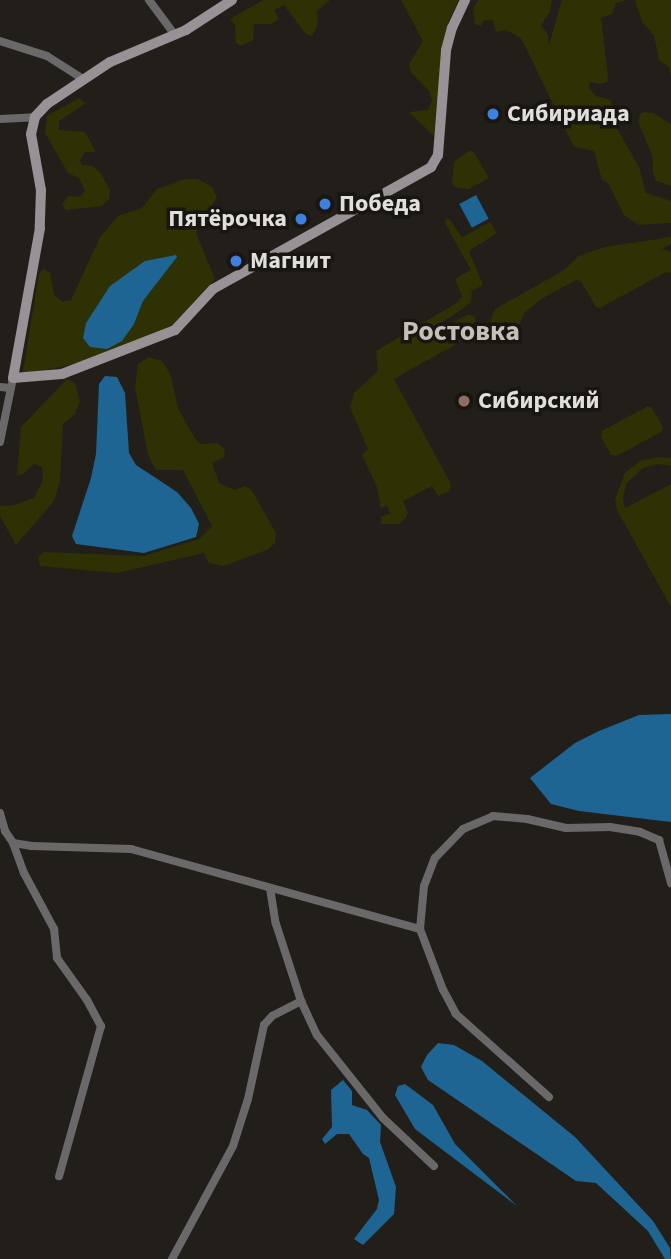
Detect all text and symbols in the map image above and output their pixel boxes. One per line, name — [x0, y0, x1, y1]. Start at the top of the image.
place label: Сибириада — [507, 100, 630, 128]
marker: Сибириада — [485, 106, 501, 122]
place label: Победа — [339, 190, 421, 218]
marker: Победа — [317, 196, 333, 212]
place label: Пятёрочка — [168, 205, 287, 233]
marker: Пятёрочка — [293, 211, 309, 227]
place label: Магнит — [250, 247, 331, 275]
marker: Магнит — [228, 253, 244, 269]
district label: Ростовка — [402, 314, 520, 348]
place label: Сибирский — [478, 387, 600, 415]
marker: Сибирский — [456, 393, 472, 409]

